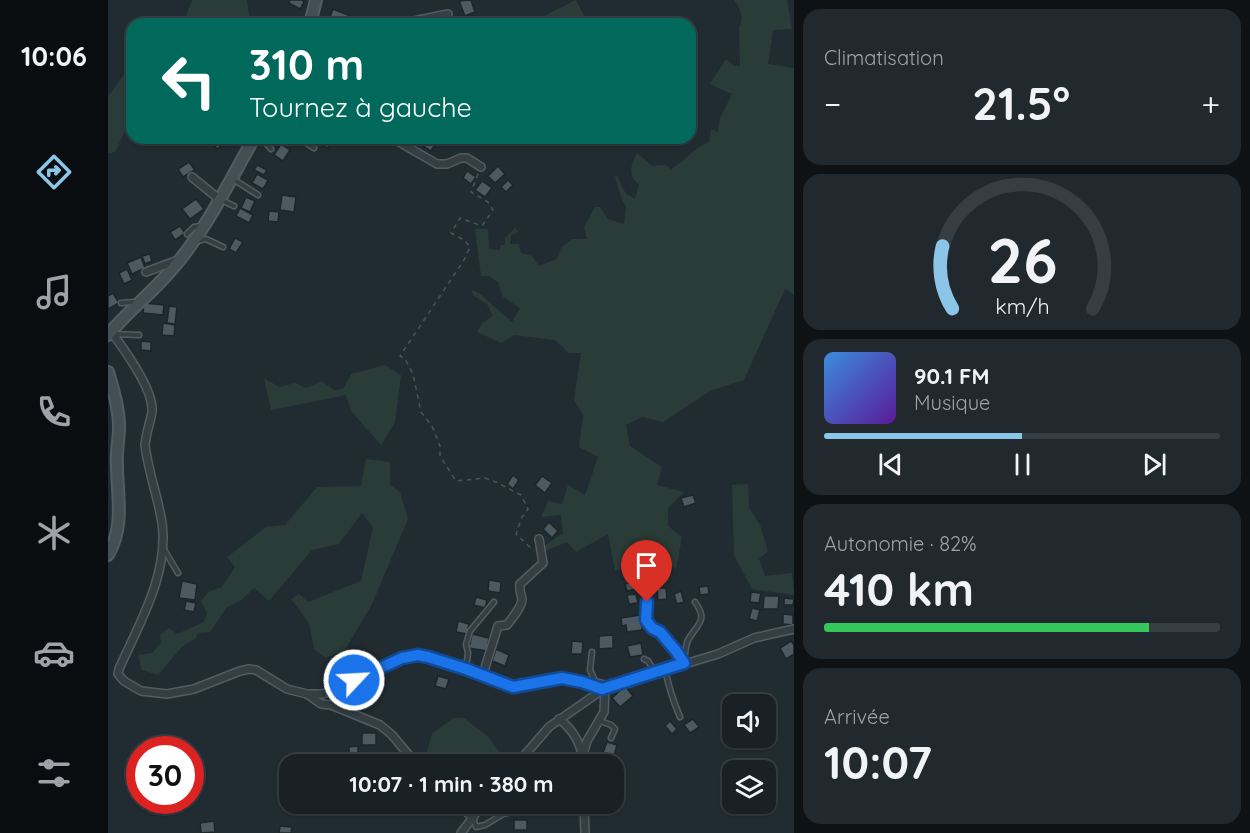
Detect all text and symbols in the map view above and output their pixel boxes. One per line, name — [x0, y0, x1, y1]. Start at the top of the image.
text: 310 m — [249, 38, 364, 91]
text: 10:06 — [21, 39, 87, 73]
icon: left — [150, 42, 228, 120]
text: Climatisation — [824, 45, 944, 70]
text: 21.5° — [972, 75, 1070, 131]
text: − — [824, 83, 841, 124]
text: + — [1201, 83, 1220, 124]
text: Tournez à gauche — [249, 90, 472, 124]
icon: directions — [33, 151, 75, 193]
text: 26 — [987, 221, 1057, 299]
icon: music — [33, 271, 75, 313]
text: km/h — [995, 293, 1049, 319]
text: 90.1 FM — [914, 362, 989, 390]
text: Musique — [914, 390, 990, 415]
icon: phone — [33, 391, 75, 433]
icon: previous — [874, 448, 907, 481]
icon: pause — [1006, 448, 1039, 481]
icon: next — [1138, 448, 1171, 481]
icon: climate — [33, 512, 75, 554]
text: Autonomie · 82% — [824, 531, 977, 556]
pin — [621, 540, 672, 602]
icon: arrive — [630, 549, 663, 582]
text: 410 km — [824, 561, 974, 617]
icon: car — [33, 632, 75, 674]
position arrow — [322, 648, 386, 712]
map controls — [722, 694, 776, 814]
button: sound — [722, 694, 776, 748]
text: Arrivée — [824, 704, 890, 729]
text: 10:07 — [824, 734, 932, 790]
speed limit sign: 30 — [126, 736, 204, 814]
icon: filters — [33, 752, 75, 794]
button: layers — [722, 760, 776, 814]
text: 10:07 · 1 min · 380 m — [349, 770, 554, 798]

